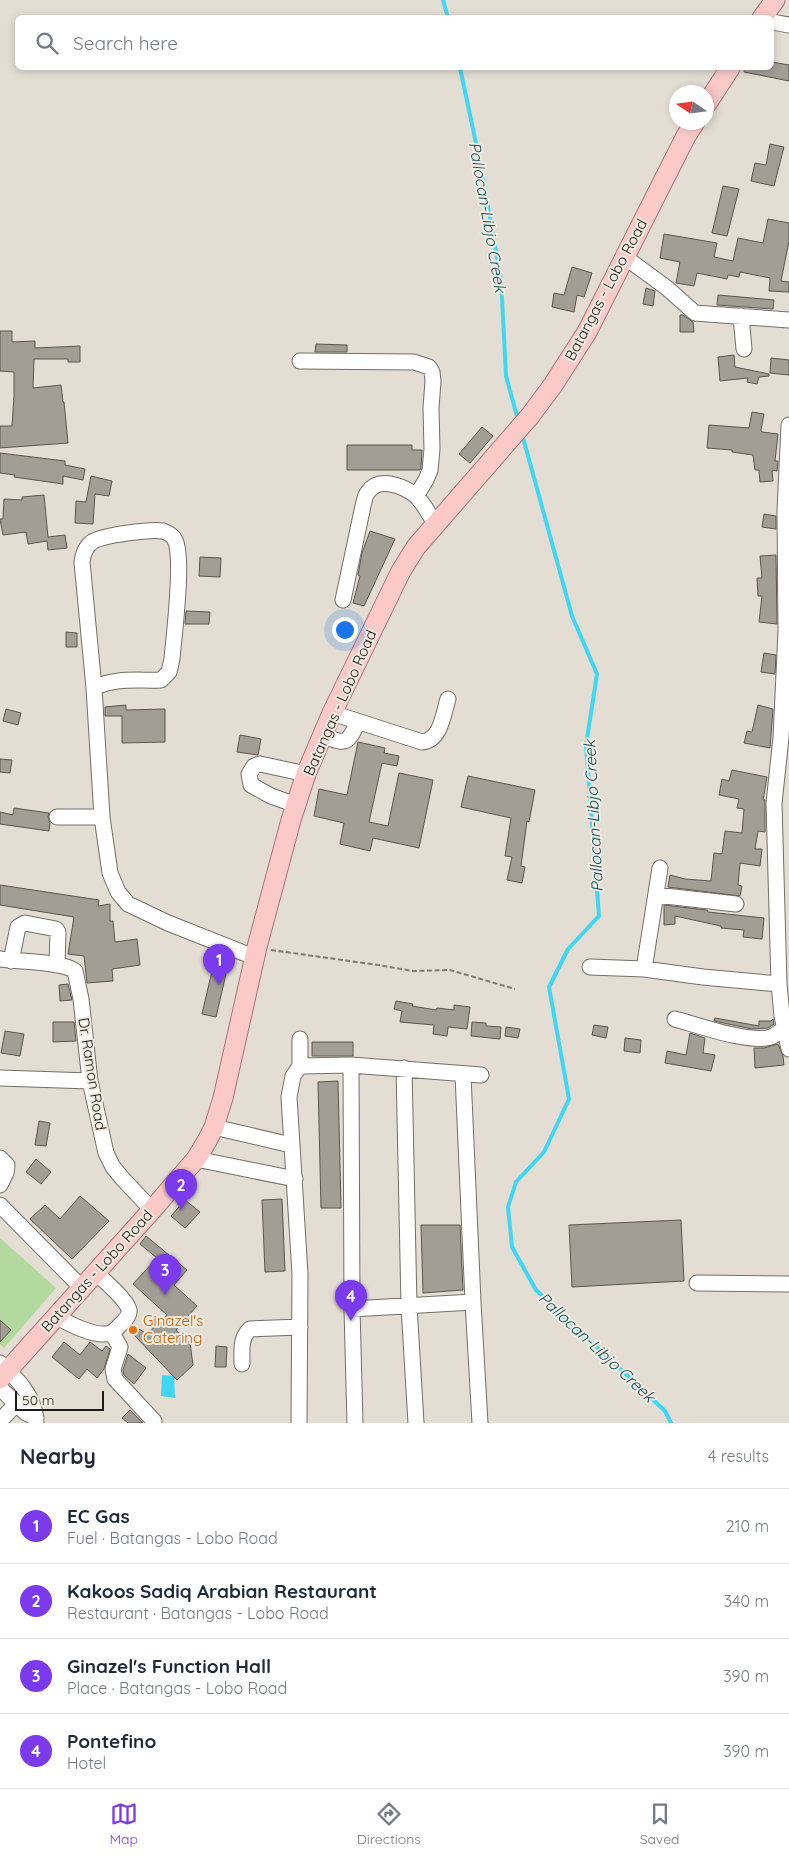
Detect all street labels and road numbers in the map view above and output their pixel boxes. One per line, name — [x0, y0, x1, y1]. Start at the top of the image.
street label: Batangas - Lobo Road — [560, 216, 651, 364]
street label: Batangas - Lobo Road — [299, 627, 380, 779]
street label: Dr. Ramon Road — [74, 1016, 111, 1132]
street label: Batangas - Lobo Road — [37, 1206, 156, 1336]

